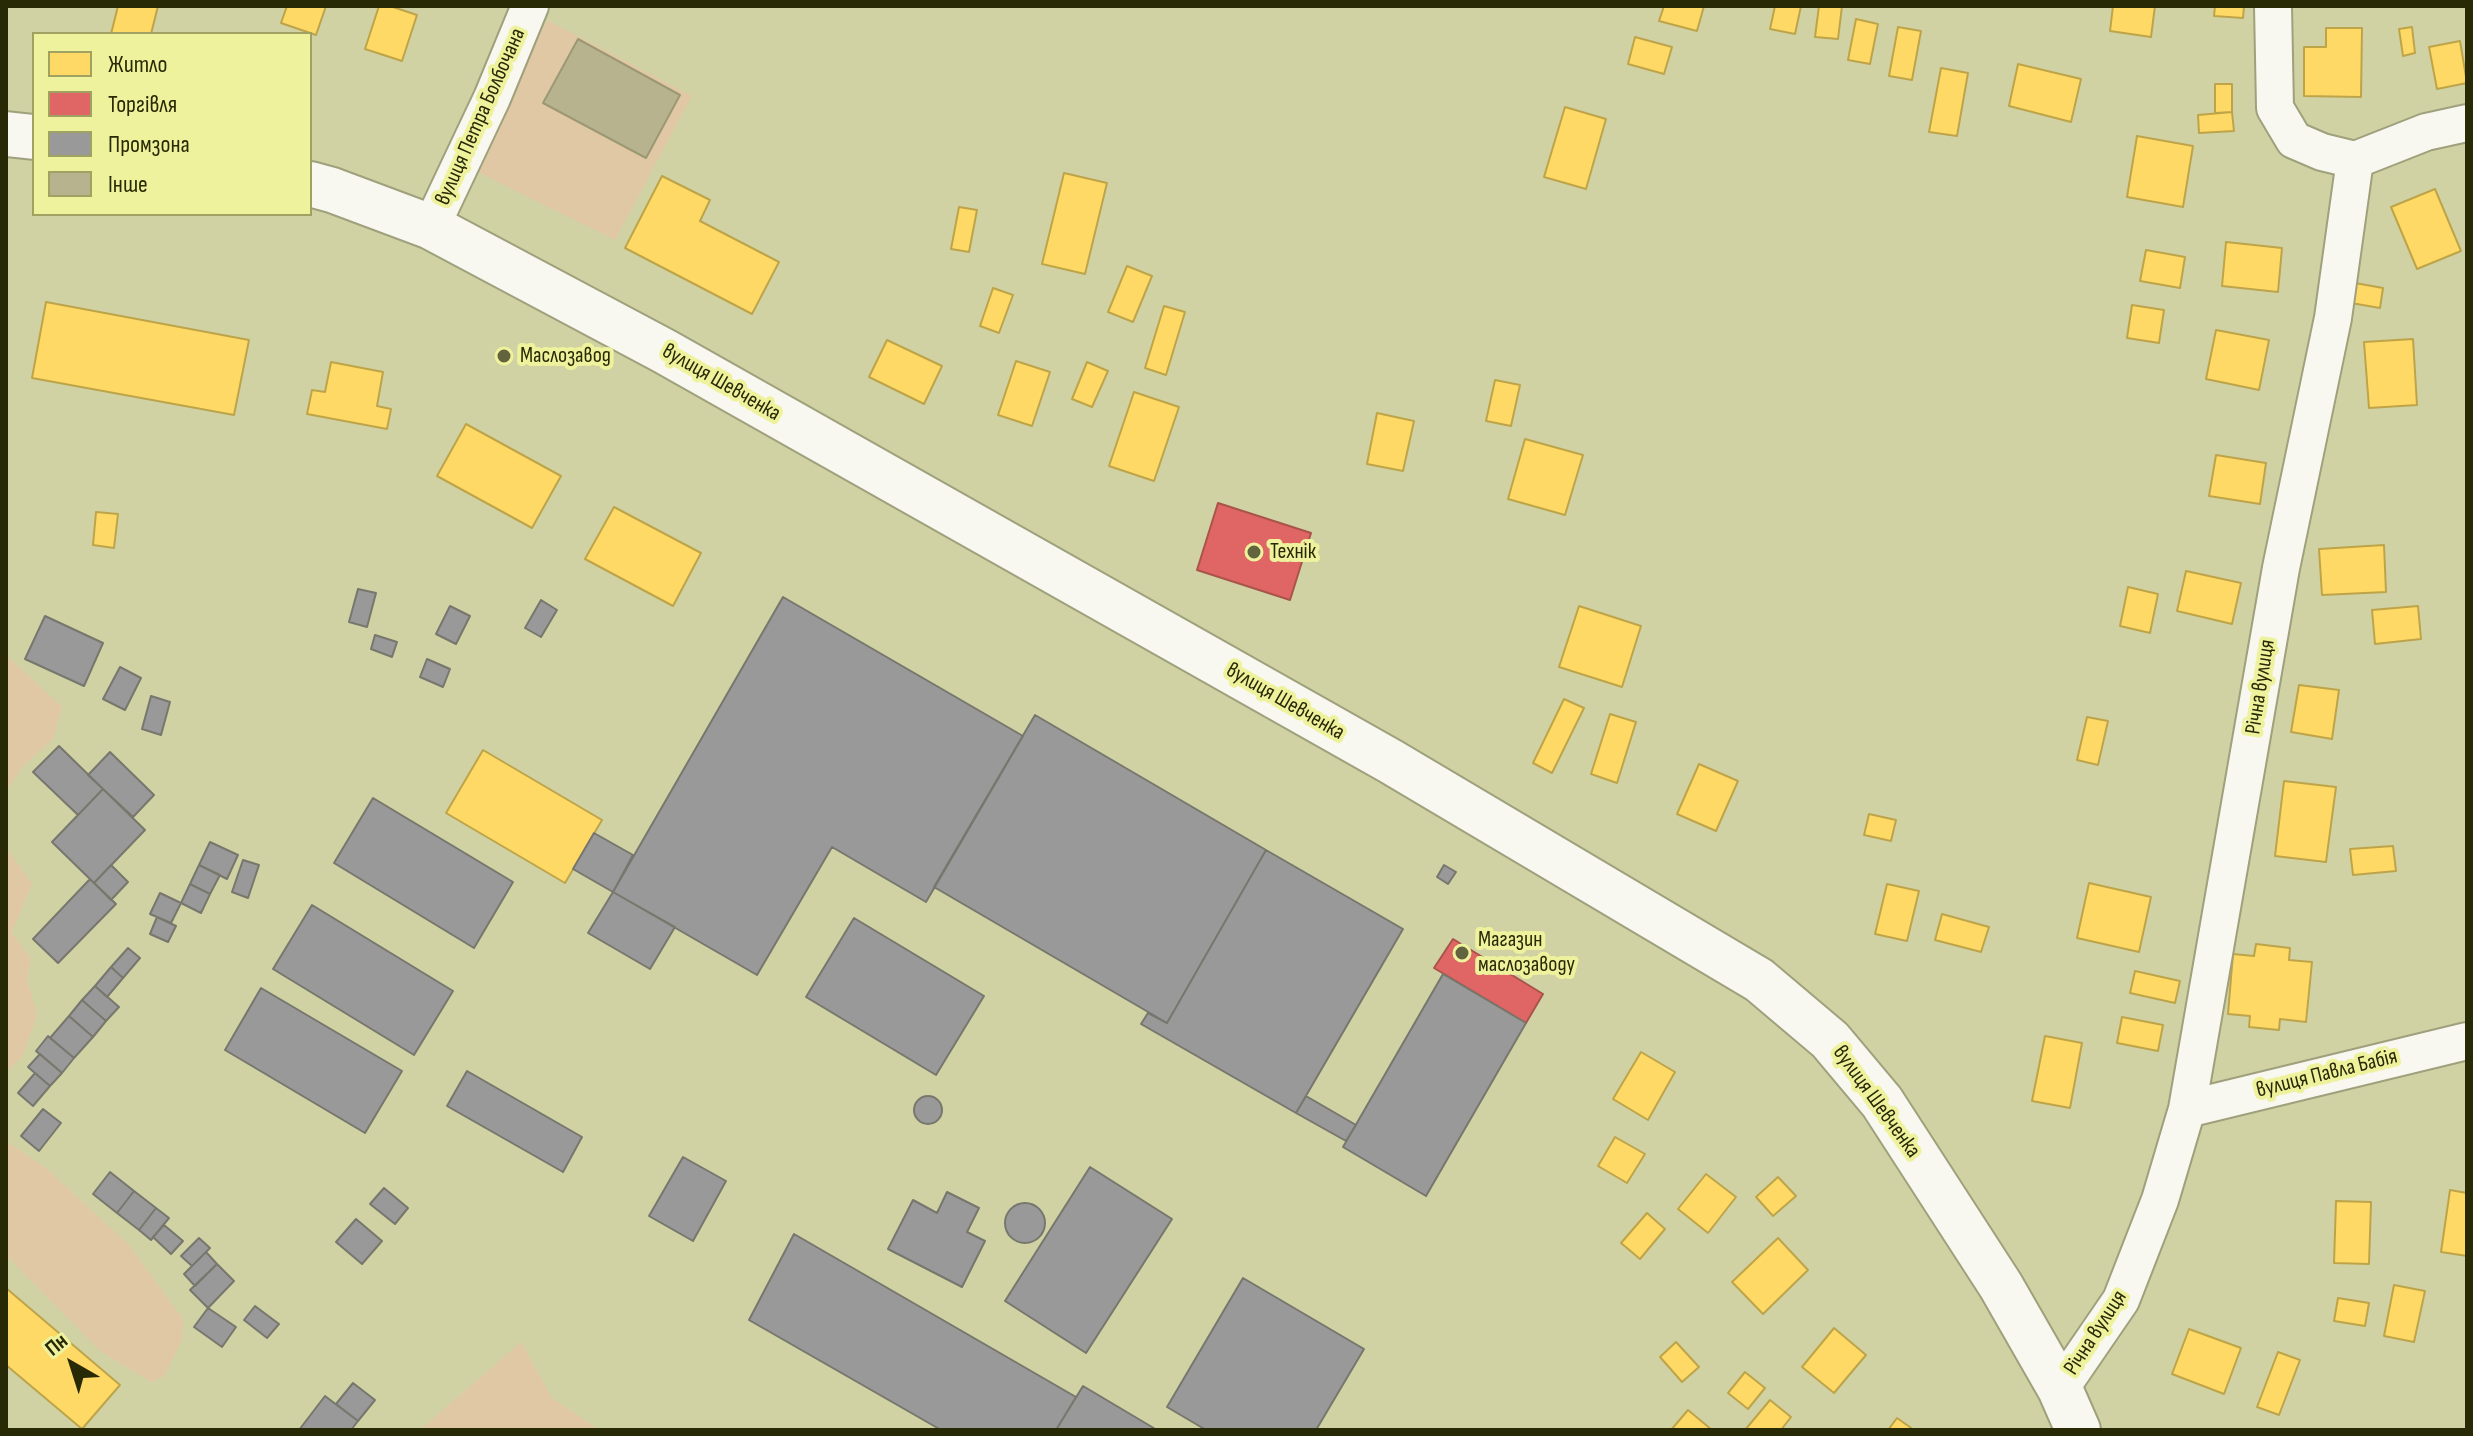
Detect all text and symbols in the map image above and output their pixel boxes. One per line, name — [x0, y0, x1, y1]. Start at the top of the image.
street label: вулиця Петра Болбочана — [430, 25, 532, 209]
legend — [32, 32, 312, 216]
text: Житло — [108, 50, 168, 79]
text: Торгівля — [108, 90, 177, 119]
text: Промзона — [108, 130, 190, 159]
text: Інше — [108, 170, 148, 199]
street label: вулиця Шевченка — [657, 338, 785, 428]
place label: Маслозавод — [520, 343, 611, 369]
marker: Маслозавод — [495, 347, 513, 365]
place label: Технік — [1270, 539, 1316, 565]
marker: Технік — [1245, 543, 1263, 561]
street label: Річна вулиця — [2240, 638, 2282, 736]
street label: вулиця Шевченка — [1221, 657, 1349, 747]
place label: Магазин маслозаводу — [1478, 927, 1575, 978]
marker: Магазин маслозаводу — [1453, 944, 1471, 962]
street label: вулиця Шевченка — [1826, 1041, 1926, 1163]
street label: вулиця Павла Бабія — [2254, 1044, 2400, 1104]
street label: Річна вулиця — [2059, 1286, 2133, 1380]
north arrow — [32, 1324, 112, 1404]
text: Пн — [40, 1328, 73, 1362]

